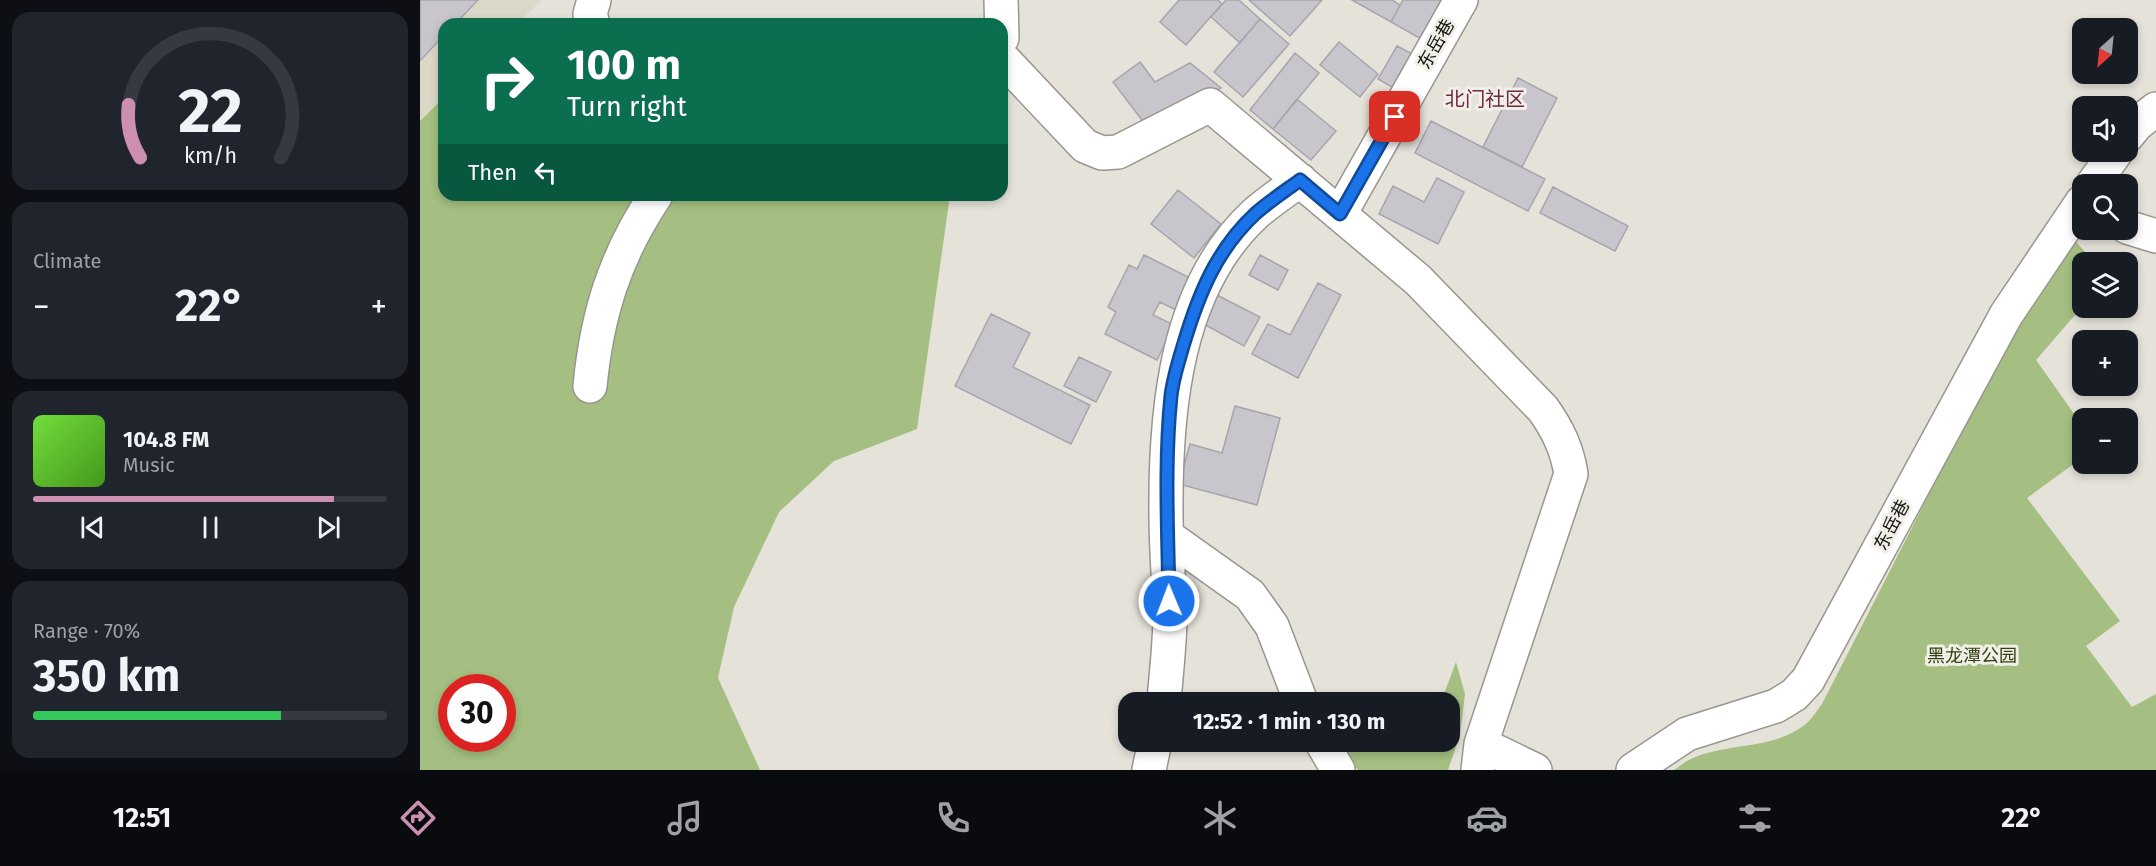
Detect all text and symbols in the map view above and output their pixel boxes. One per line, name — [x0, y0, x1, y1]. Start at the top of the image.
street label: 东岳巷 — [1413, 15, 1459, 73]
north arrow — [2072, 18, 2138, 84]
map controls — [2072, 18, 2138, 474]
text: 100 m — [567, 40, 681, 90]
icon: right — [468, 42, 546, 120]
text: 22 — [178, 74, 242, 149]
district label: 北门社区 — [1445, 87, 1525, 111]
text: Turn right — [567, 91, 687, 123]
pin — [1369, 91, 1420, 142]
button: sound — [2072, 96, 2138, 162]
icon: arrive — [1378, 100, 1411, 133]
text: km/h — [183, 143, 237, 169]
icon: left — [529, 156, 562, 189]
text: Then — [468, 159, 517, 186]
button: search — [2072, 174, 2138, 240]
text: Climate — [33, 249, 101, 273]
button: layers — [2072, 252, 2138, 318]
text: 22° — [175, 279, 245, 333]
text: − — [33, 287, 50, 327]
text: + — [371, 287, 387, 327]
button: + — [2072, 330, 2138, 396]
button: − — [2072, 408, 2138, 474]
text: 104.8 FM — [123, 426, 209, 453]
text: Music — [123, 453, 175, 477]
street label: 东岳巷 — [1870, 496, 1914, 554]
icon: previous — [76, 511, 109, 544]
icon: pause — [194, 511, 227, 544]
icon: next — [312, 511, 345, 544]
position arrow — [1137, 569, 1201, 633]
text: Range · 70% — [33, 619, 140, 643]
park label: 黑龙潭公园 — [1927, 645, 2017, 667]
text: 350 km — [33, 649, 180, 703]
speed limit sign: 30 — [438, 674, 516, 752]
text: 12:52 · 1 min · 130 m — [1193, 708, 1385, 735]
icon: directions — [397, 797, 439, 839]
icon: music — [664, 797, 706, 839]
icon: phone — [932, 797, 974, 839]
icon: climate — [1199, 797, 1241, 839]
icon: car — [1466, 797, 1508, 839]
icon: filters — [1734, 797, 1776, 839]
text: 12:51 — [113, 802, 171, 834]
text: 22° — [2001, 802, 2043, 834]

